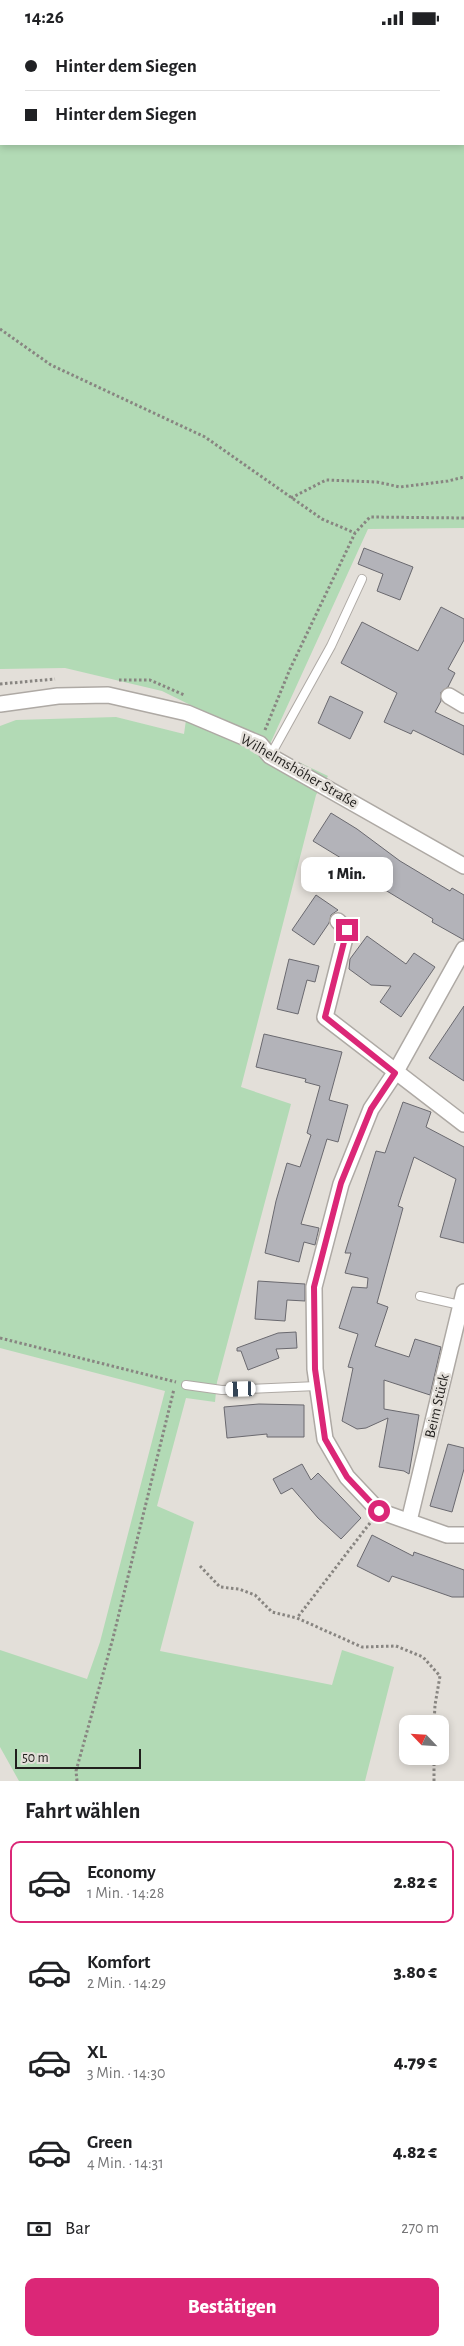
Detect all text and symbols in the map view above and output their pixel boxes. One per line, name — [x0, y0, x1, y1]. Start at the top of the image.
text: 14:26 — [25, 8, 64, 27]
text: Hinter dem Siegen — [55, 57, 197, 76]
text: Hinter dem Siegen — [55, 105, 197, 124]
street label: Wilhelmshöher Straße — [238, 731, 360, 811]
callout: 1 Min. — [301, 857, 393, 893]
text: 1 Min. — [328, 866, 366, 882]
route end — [336, 919, 358, 941]
street label: Beim Stück — [422, 1372, 452, 1439]
car — [225, 1381, 256, 1397]
route start — [368, 1500, 390, 1522]
north arrow — [399, 1715, 449, 1765]
map controls — [399, 1715, 449, 1765]
scale bar — [15, 1746, 141, 1769]
text: 50 m — [22, 1751, 49, 1765]
text: Fahrt wählen — [25, 1800, 140, 1822]
icon: car — [27, 1860, 72, 1905]
text: Economy — [87, 1863, 156, 1882]
text: 2.82 € — [393, 1873, 437, 1892]
text: 1 Min. · 14:28 — [87, 1885, 164, 1901]
icon: car — [27, 1950, 72, 1995]
text: Komfort — [87, 1953, 151, 1972]
text: 3.80 € — [393, 1963, 437, 1982]
text: 2 Min. · 14:29 — [87, 1975, 166, 1991]
icon: car — [27, 2040, 72, 2085]
text: XL — [87, 2043, 107, 2062]
text: 4.79 € — [394, 2053, 437, 2072]
text: 3 Min. · 14:30 — [87, 2065, 166, 2081]
icon: car — [27, 2130, 72, 2175]
text: Green — [87, 2133, 133, 2152]
text: 4.82 € — [393, 2143, 437, 2162]
text: 4 Min. · 14:31 — [87, 2155, 164, 2171]
icon: cash — [25, 2215, 53, 2243]
text: Bar — [65, 2219, 90, 2238]
text: 270 m — [401, 2220, 439, 2236]
button: Bestätigen — [25, 2278, 439, 2336]

